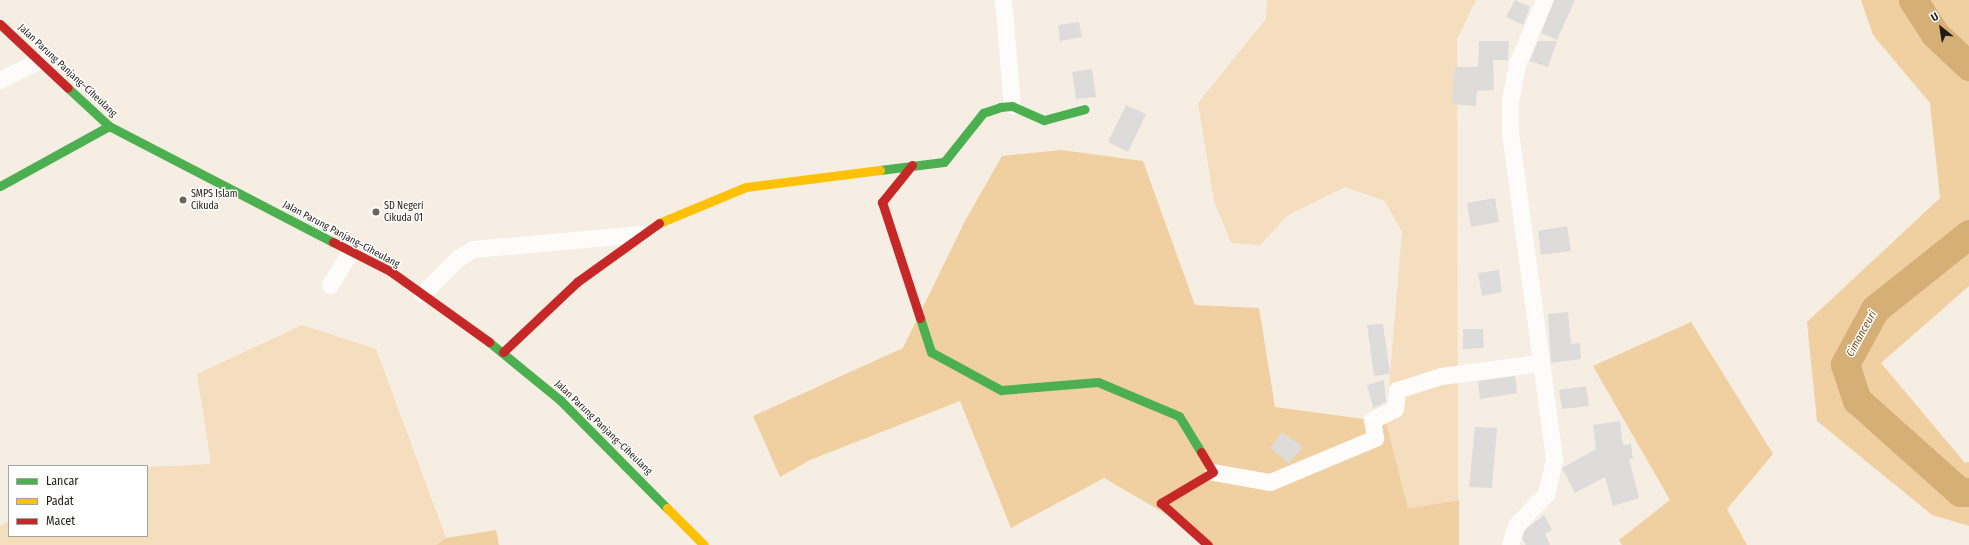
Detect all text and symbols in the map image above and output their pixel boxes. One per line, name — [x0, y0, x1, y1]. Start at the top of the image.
north arrow — [1921, 8, 1961, 48]
text: U — [1929, 10, 1941, 24]
street label: Jalan Parung Panjang–Ciheulang — [15, 22, 119, 120]
place label: SMPS Islam Cikuda — [191, 188, 237, 212]
marker: SMPS Islam Cikuda — [178, 195, 188, 205]
street label: Jalan Parung Panjang–Ciheulang — [280, 199, 402, 271]
place label: SD Negeri Cikuda 01 — [384, 200, 424, 224]
marker: SD Negeri Cikuda 01 — [371, 207, 381, 217]
water label: Cimanceuri — [1844, 309, 1880, 359]
street label: Jalan Parung Panjang–Ciheulang — [552, 378, 654, 478]
legend — [8, 465, 148, 537]
text: Lancar — [46, 474, 79, 488]
text: Padat — [46, 494, 74, 508]
text: Macet — [46, 514, 75, 528]

